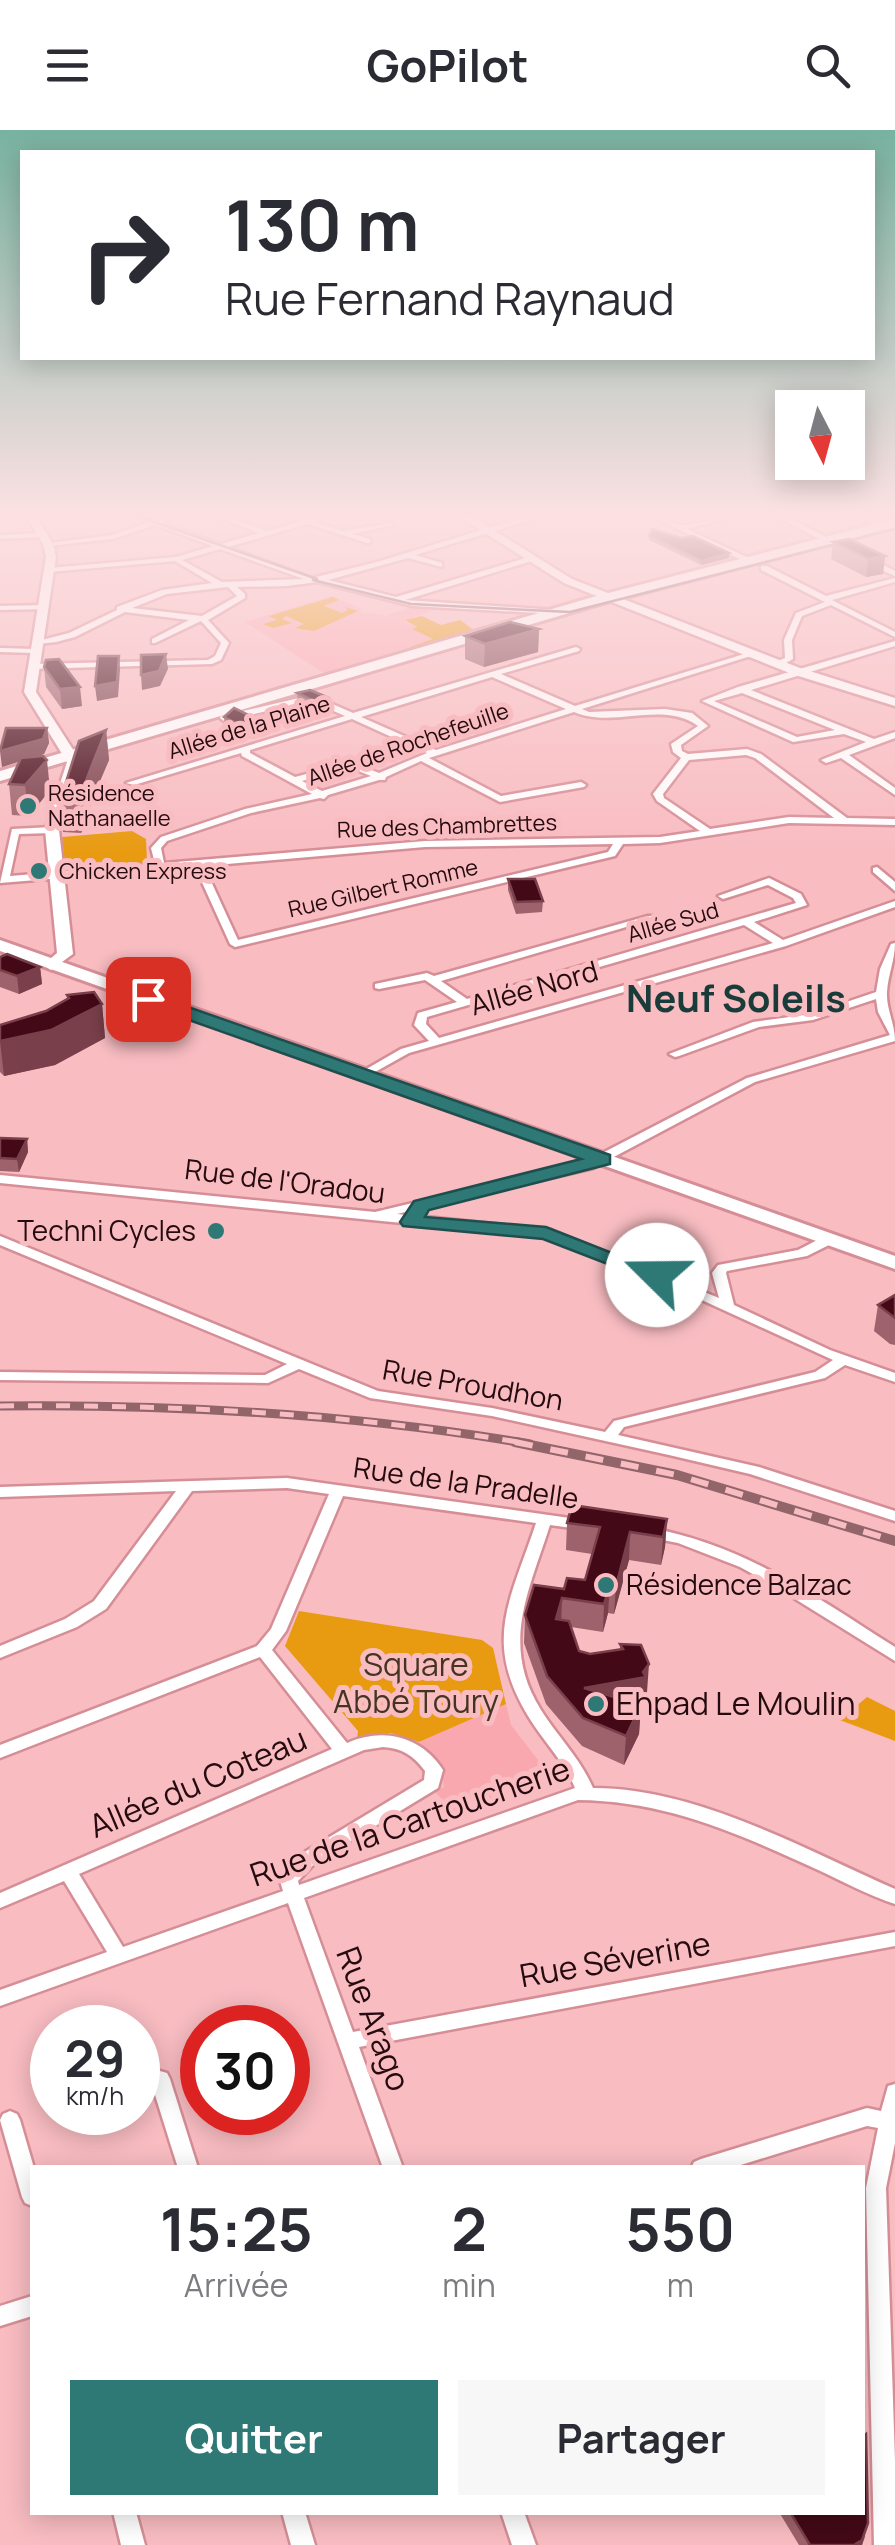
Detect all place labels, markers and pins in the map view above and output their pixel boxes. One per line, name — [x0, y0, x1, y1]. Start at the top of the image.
place label: Résidence Nathanaelle — [48, 778, 171, 833]
marker: Résidence Nathanaelle — [17, 795, 39, 817]
place label: Chicken Express — [59, 856, 227, 886]
marker: Chicken Express — [28, 860, 50, 882]
pin — [106, 957, 191, 1042]
place label: Techni Cycles — [17, 1211, 196, 1249]
marker: Techni Cycles — [205, 1220, 227, 1242]
place label: Résidence Balzac — [626, 1565, 852, 1603]
marker: Résidence Balzac — [595, 1574, 617, 1596]
place label: Ehpad Le Moulin — [616, 1681, 856, 1725]
marker: Ehpad Le Moulin — [585, 1693, 607, 1715]

